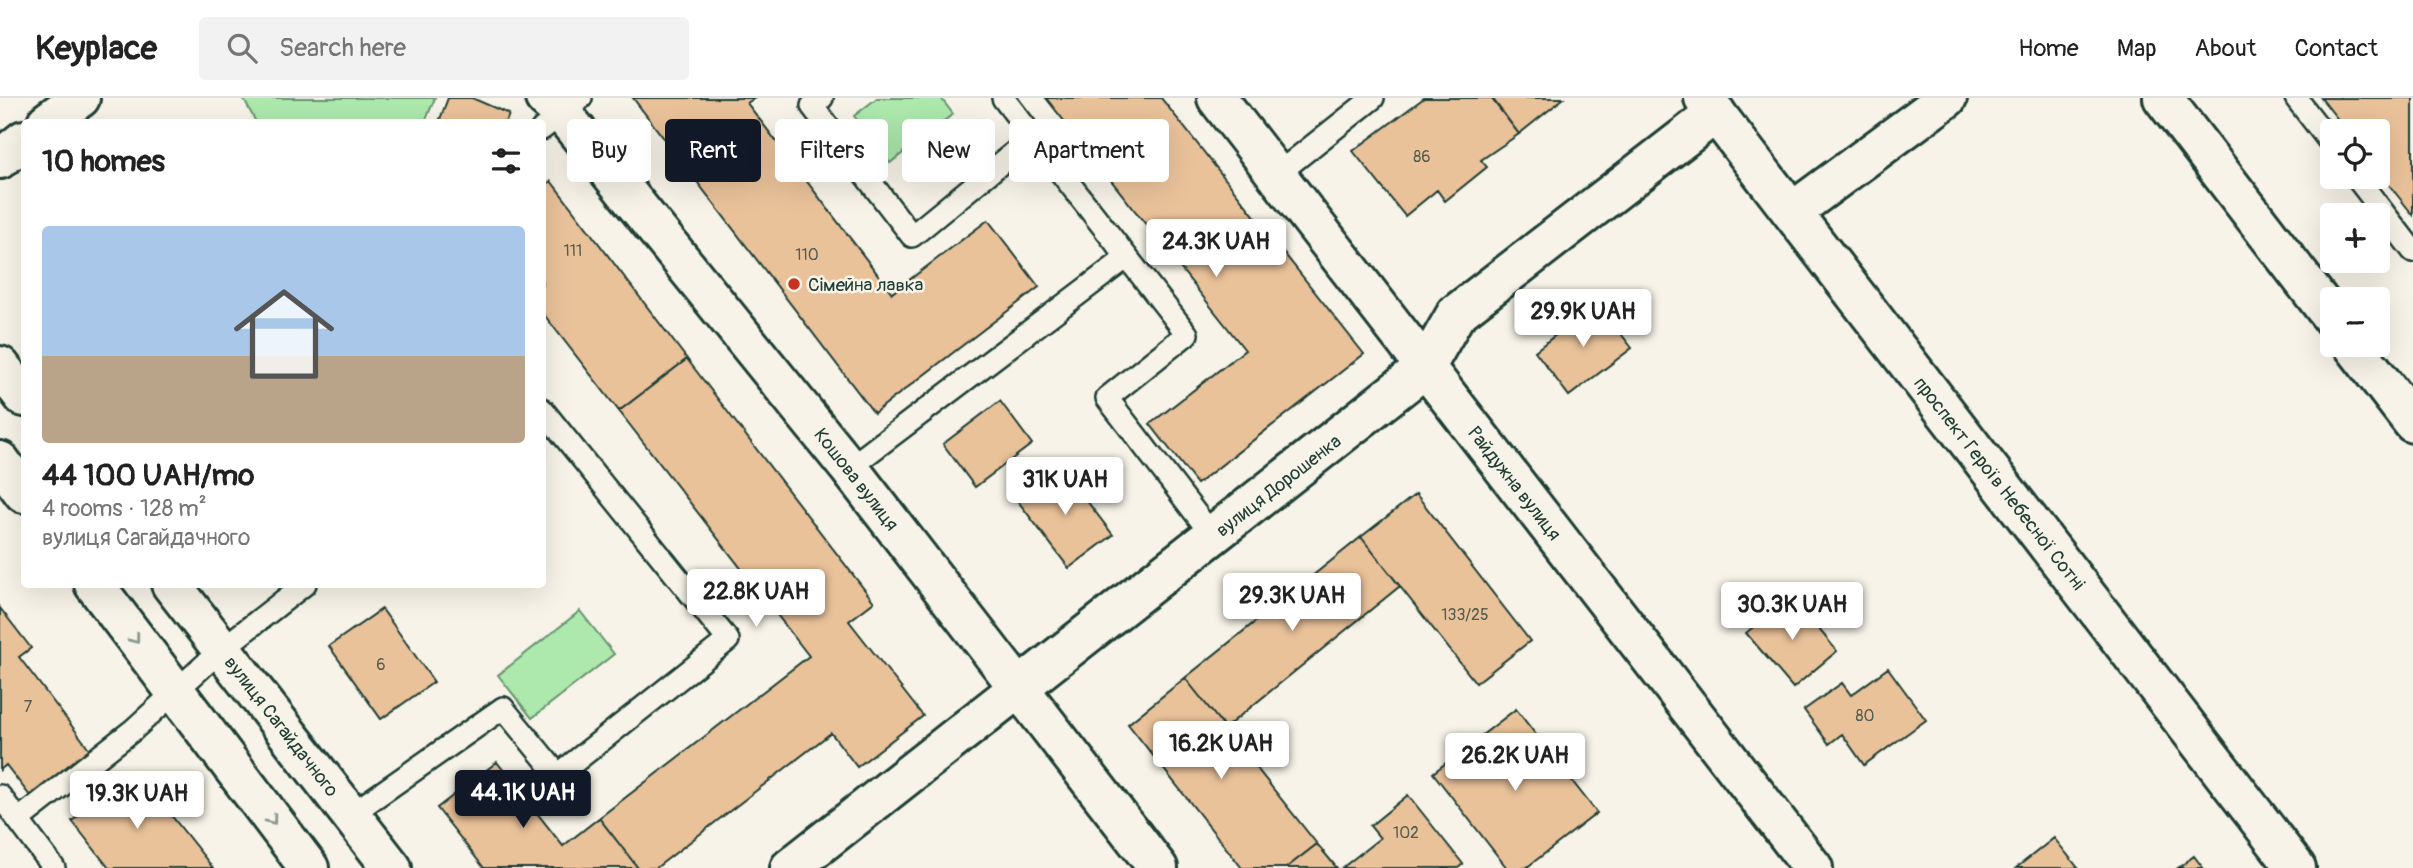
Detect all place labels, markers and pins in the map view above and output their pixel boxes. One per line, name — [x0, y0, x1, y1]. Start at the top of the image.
pin: 24.3K UAH — [1136, 220, 1296, 279]
place label: Сімейна лавка — [808, 273, 924, 297]
marker: Сімейна лавка — [786, 276, 802, 292]
pin: 29.9K UAH — [1503, 289, 1663, 349]
pin: 31K UAH — [1000, 458, 1130, 517]
pin: 22.8K UAH — [676, 570, 836, 629]
pin: 29.3K UAH — [1212, 574, 1372, 633]
pin: 30.3K UAH — [1712, 582, 1872, 642]
pin: 16.2K UAH — [1141, 722, 1301, 781]
pin: 26.2K UAH — [1435, 734, 1595, 793]
pin: 44.1K UAH — [443, 770, 603, 830]
pin: 19.3K UAH — [57, 772, 217, 831]

